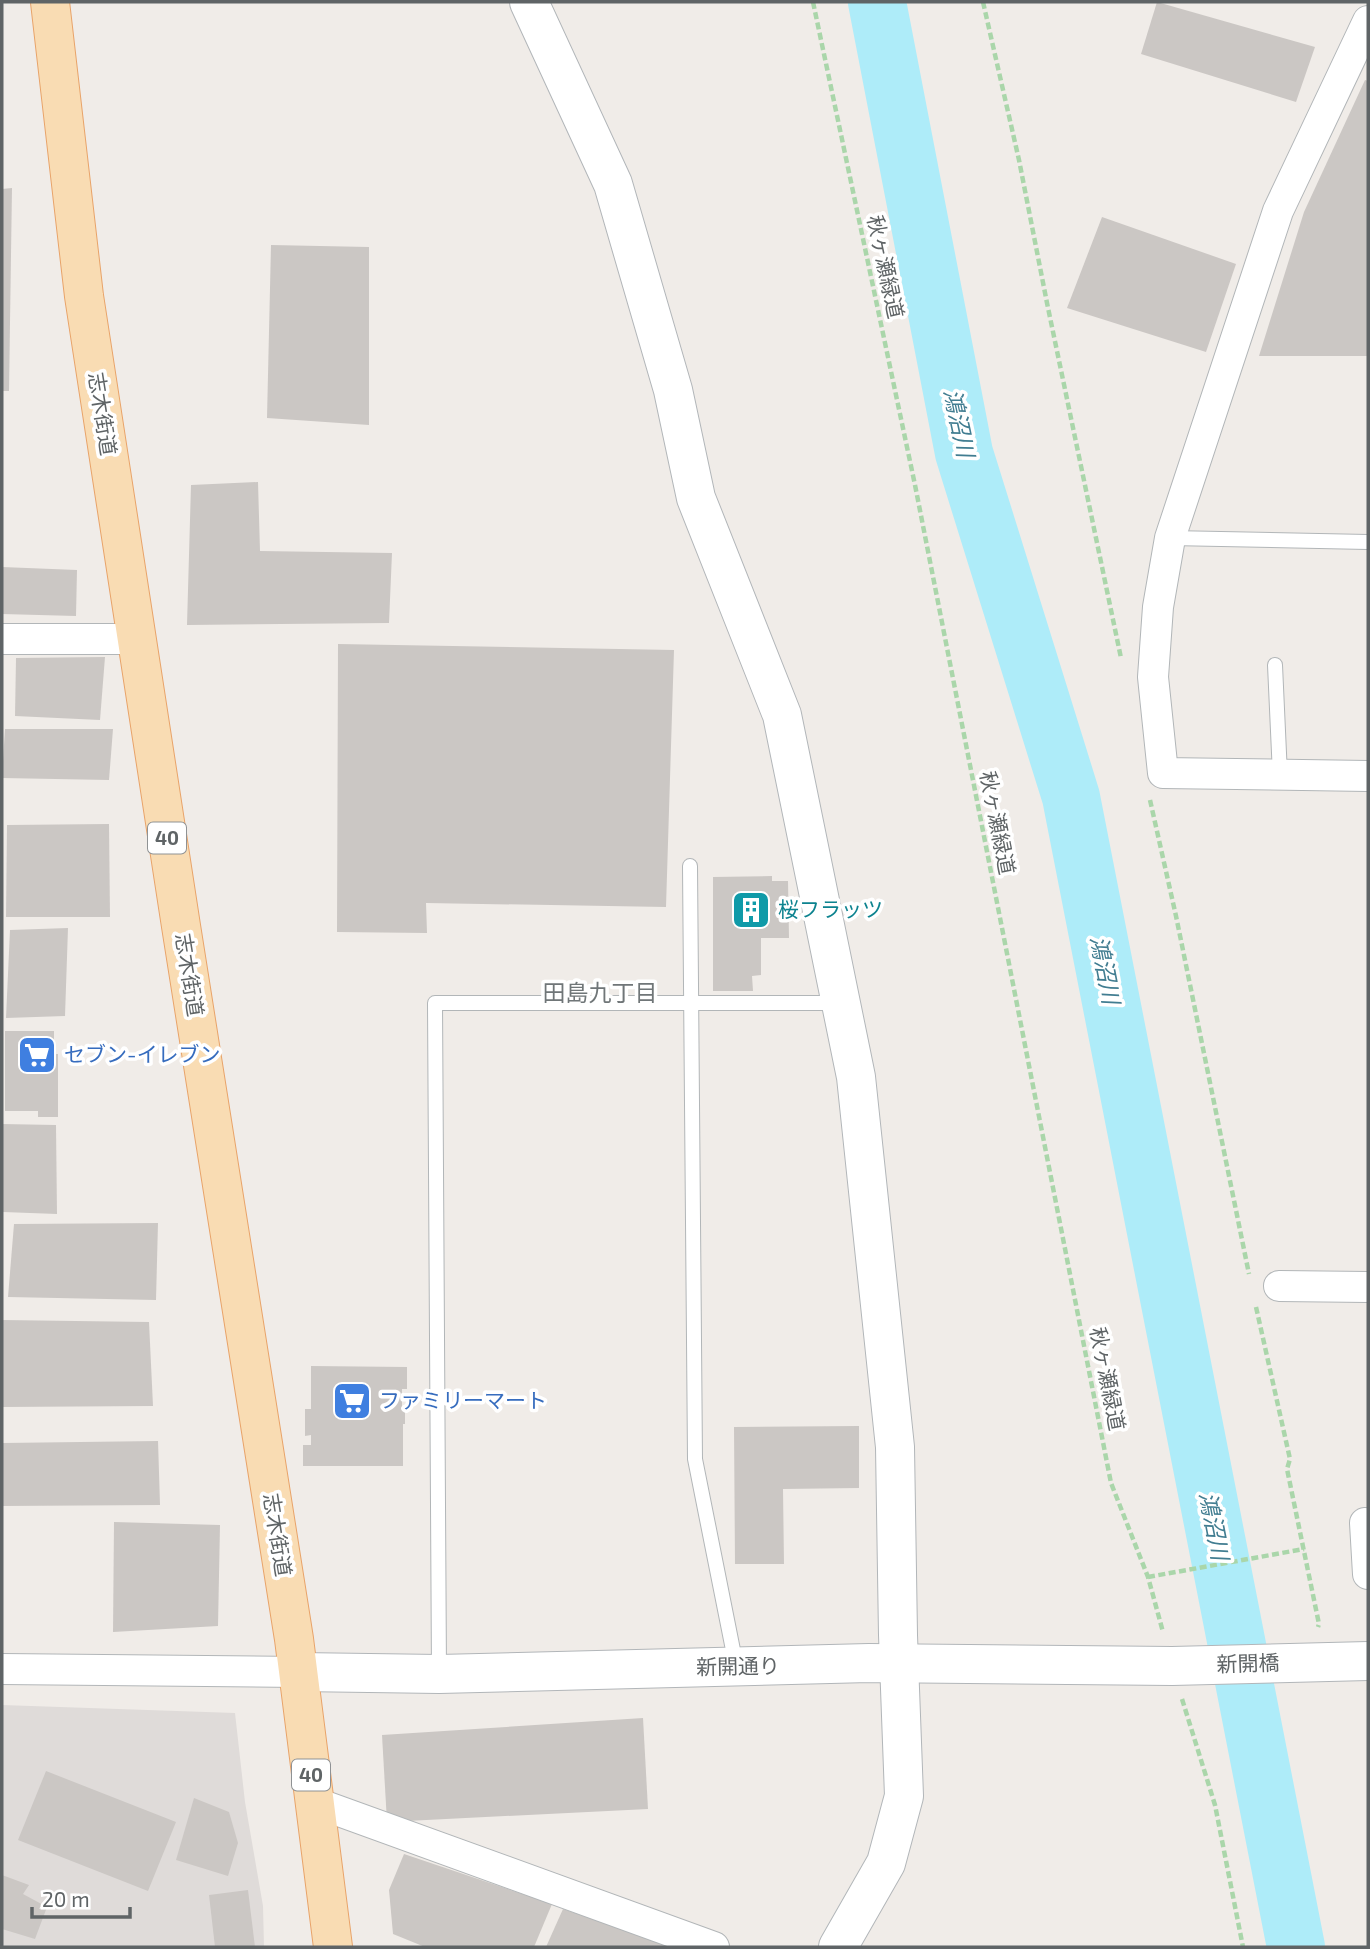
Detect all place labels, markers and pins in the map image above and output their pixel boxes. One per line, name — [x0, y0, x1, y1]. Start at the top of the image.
building icon: 桜フラッツ — [730, 889, 772, 931]
place label: 桜フラッツ — [778, 896, 883, 921]
supermarket icon: セブン-イレブン — [16, 1034, 58, 1076]
place label: セブン-イレブン — [64, 1041, 220, 1066]
supermarket icon: ファミリーマート — [331, 1380, 373, 1422]
place label: ファミリーマート — [379, 1387, 547, 1412]

